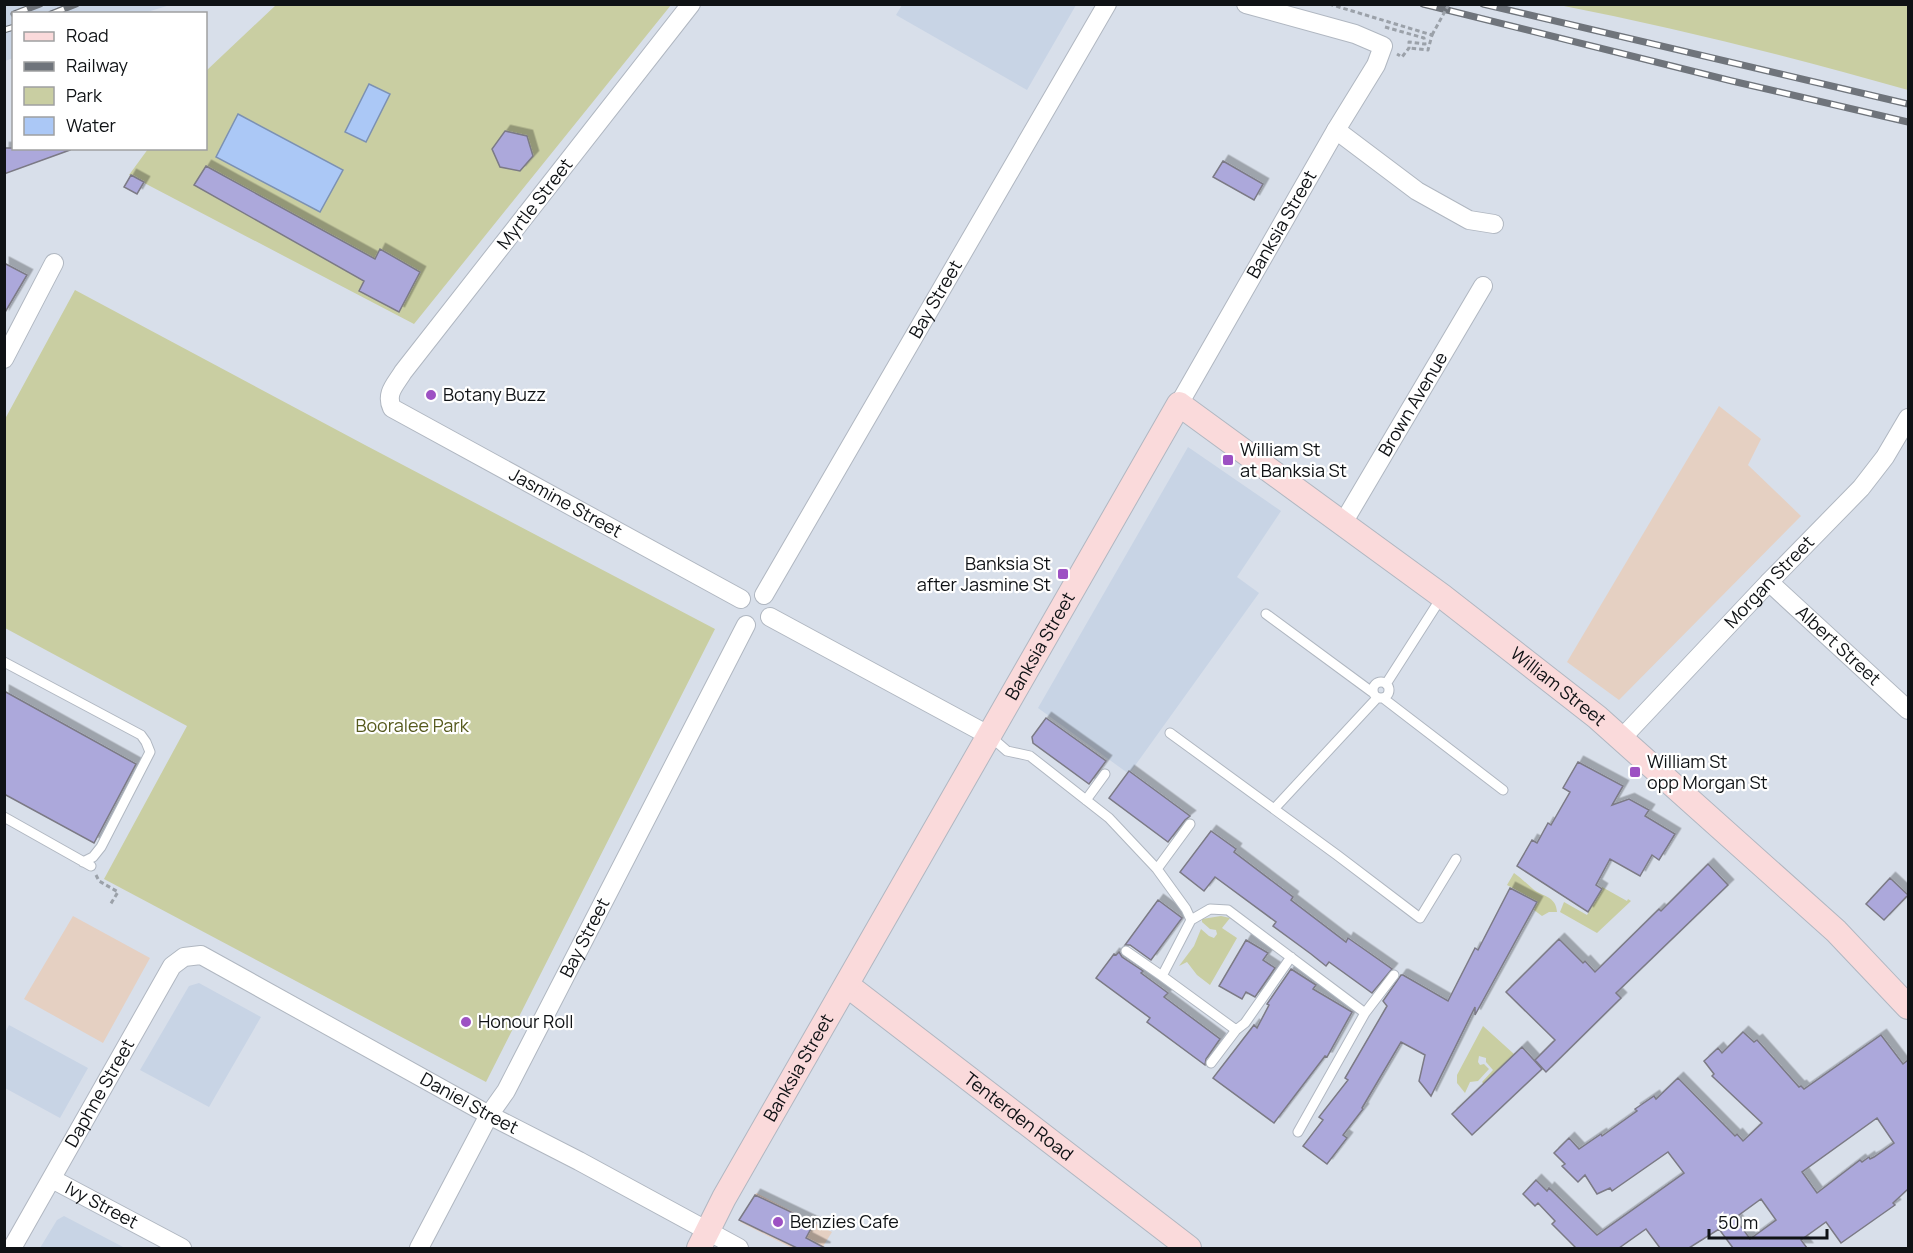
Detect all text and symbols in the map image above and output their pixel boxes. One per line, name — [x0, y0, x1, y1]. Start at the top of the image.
legend — [12, 12, 207, 150]
text: Road — [66, 23, 109, 47]
text: Railway — [66, 53, 128, 77]
text: Park — [66, 83, 103, 107]
text: Water — [66, 113, 116, 137]
street label: Myrtle Street — [491, 153, 577, 254]
street label: Banksia Street — [1241, 166, 1321, 282]
street label: Bay Street — [903, 255, 967, 342]
street label: Brown Avenue — [1372, 347, 1453, 460]
place label: Botany Buzz — [443, 382, 546, 406]
marker: Botany Buzz — [424, 388, 438, 402]
place label: William St at Banksia St — [1240, 437, 1347, 482]
marker: William St at Banksia St — [1221, 453, 1235, 467]
street label: Jasmine Street — [505, 462, 627, 543]
street label: Morgan Street — [1719, 530, 1819, 633]
place label: Banksia St after Jasmine St — [917, 551, 1051, 596]
marker: Banksia St after Jasmine St — [1056, 567, 1070, 581]
street label: Banksia Street — [999, 587, 1080, 704]
street label: Albert Street — [1791, 600, 1886, 690]
street label: William Street — [1506, 641, 1612, 731]
park label: Booralee Park — [355, 713, 470, 737]
place label: William St opp Morgan St — [1647, 749, 1768, 794]
marker: William St opp Morgan St — [1628, 765, 1642, 779]
street label: Bay Street — [554, 893, 614, 981]
place label: Honour Roll — [478, 1009, 573, 1033]
street label: Banksia Street — [757, 1009, 838, 1126]
marker: Honour Roll — [459, 1015, 473, 1029]
street label: Daphne Street — [59, 1034, 139, 1151]
street label: Daniel Street — [416, 1066, 523, 1139]
street label: Tenterden Road — [959, 1066, 1078, 1166]
street label: Ivy Street — [61, 1175, 143, 1234]
scale bar — [1709, 1202, 1828, 1240]
place label: Benzies Cafe — [790, 1209, 899, 1233]
text: 50 m — [1718, 1210, 1758, 1234]
marker: Benzies Cafe — [771, 1215, 785, 1229]

